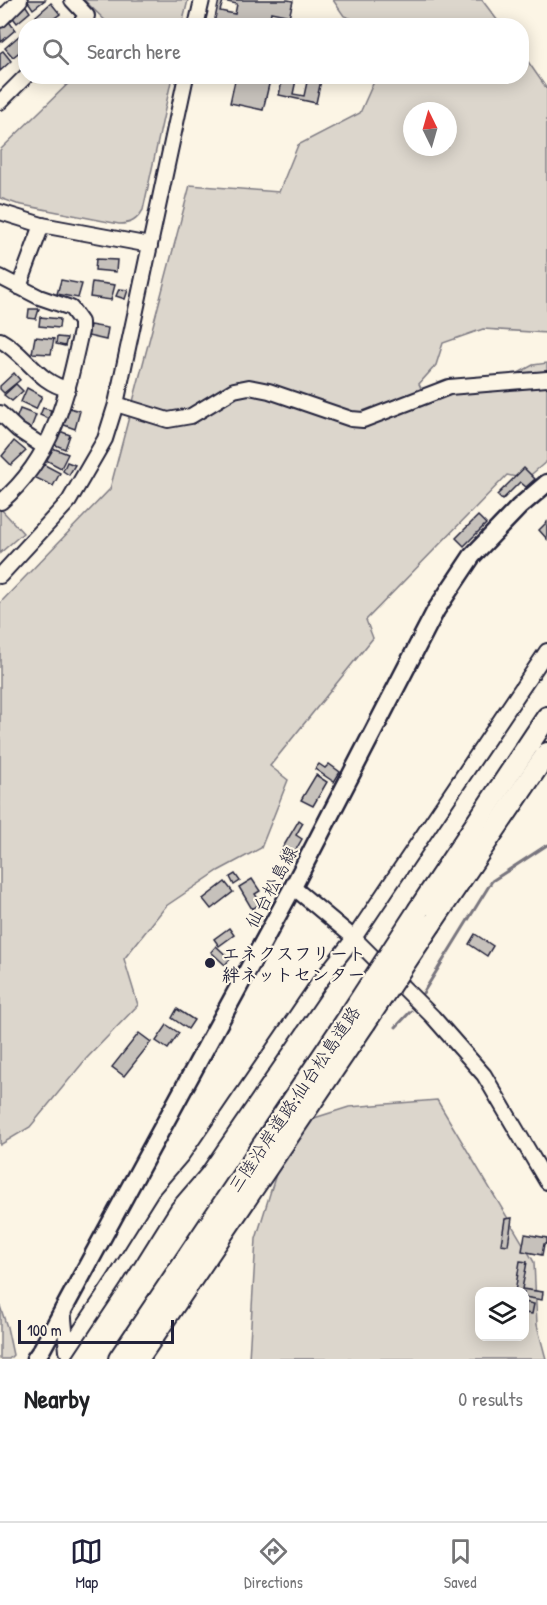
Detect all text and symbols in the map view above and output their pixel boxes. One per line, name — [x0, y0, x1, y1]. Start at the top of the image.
search box — [18, 18, 529, 84]
icon: search — [39, 35, 72, 68]
text: Search here — [87, 36, 181, 66]
north arrow — [403, 102, 457, 156]
street label: 仙台松島線 — [239, 841, 303, 933]
place label: エネクスフリート 絆ネットセンター — [222, 941, 366, 987]
marker: エネクスフリート 絆ネットセンター — [203, 956, 217, 970]
street label: 三陸沿岸道路;仙台松島道路 — [222, 1001, 366, 1197]
map controls — [475, 1287, 529, 1341]
button: layers — [475, 1287, 529, 1341]
scale bar — [18, 1317, 174, 1344]
text: 100 m — [27, 1319, 62, 1341]
text: Nearby — [24, 1381, 90, 1416]
text: 0 results — [458, 1385, 523, 1412]
tab: Map — [70, 1535, 103, 1593]
tab: Directions — [244, 1535, 303, 1593]
tab: Saved — [444, 1535, 477, 1593]

